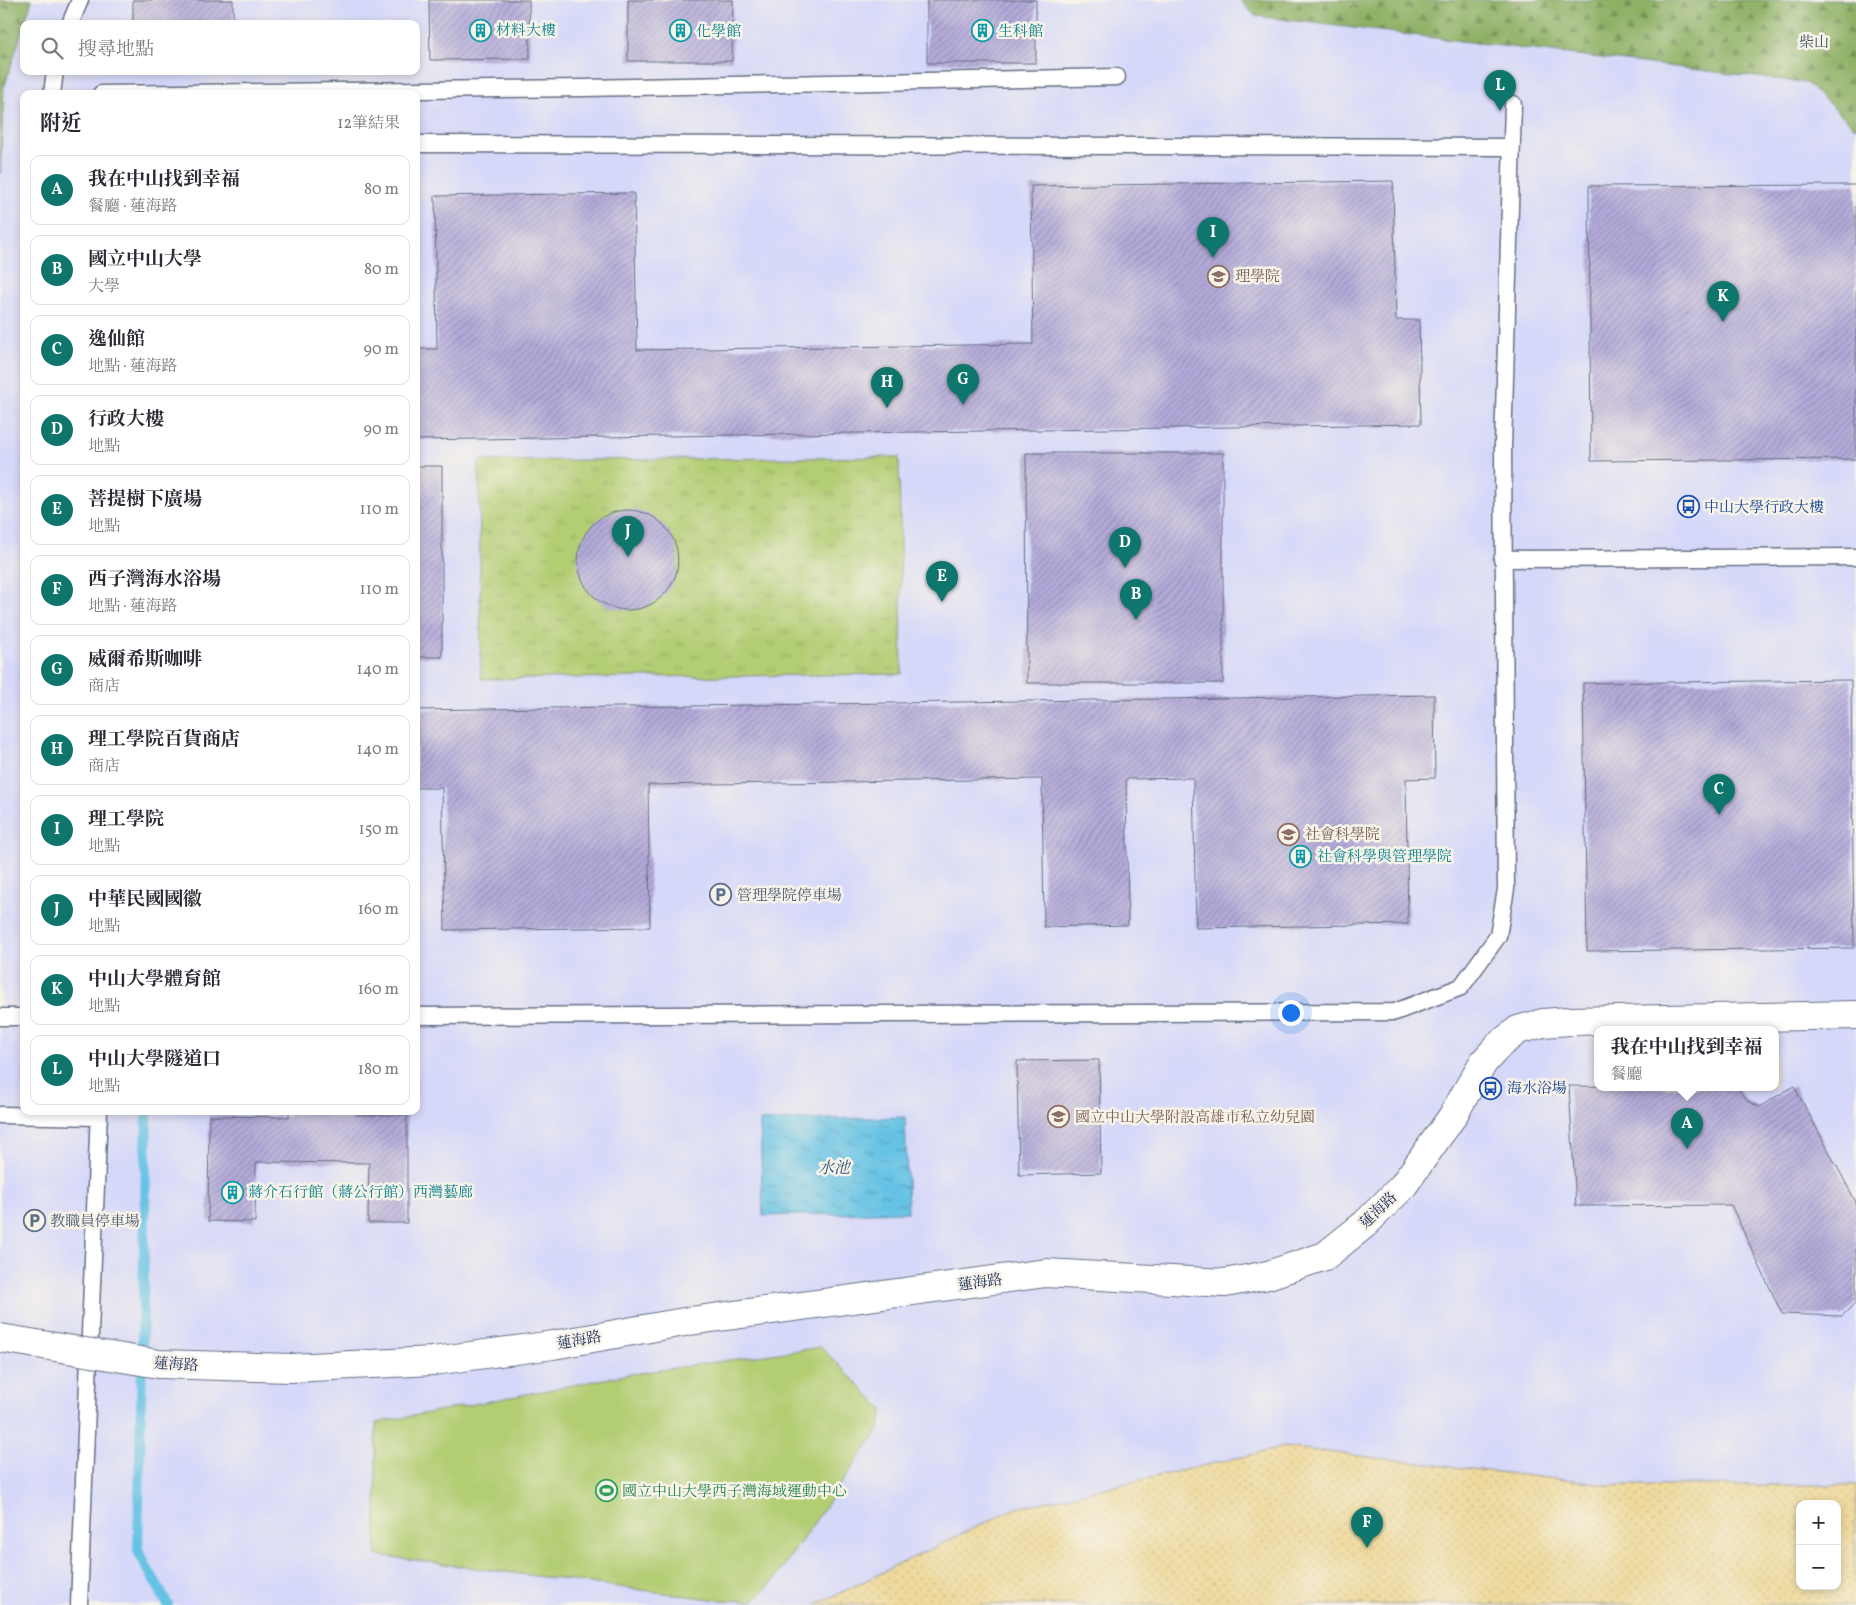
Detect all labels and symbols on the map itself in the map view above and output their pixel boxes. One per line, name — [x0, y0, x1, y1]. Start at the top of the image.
building icon: 材料大樓 — [468, 18, 492, 42]
building icon: 化學館 — [668, 19, 692, 43]
building icon: 生科館 — [970, 19, 994, 43]
place label: 材料大樓 — [496, 21, 556, 42]
place label: 化學館 — [696, 22, 741, 43]
place label: 生科館 — [998, 22, 1043, 43]
park label: 柴山 — [1799, 33, 1829, 54]
pin: L — [1484, 70, 1516, 111]
pin: I — [1197, 217, 1229, 258]
school or university icon: 理學院 — [1207, 264, 1231, 288]
place label: 理學院 — [1235, 267, 1280, 288]
pin: K — [1707, 281, 1739, 322]
pin: G — [947, 364, 979, 405]
pin: H — [871, 367, 903, 408]
bus stop icon: 中山大學行政大樓 — [1676, 495, 1700, 519]
place label: 中山大學行政大樓 — [1704, 498, 1824, 519]
pin: J — [612, 516, 644, 557]
pin: D — [1109, 527, 1141, 568]
pin: E — [926, 561, 958, 602]
pin: B — [1120, 579, 1152, 620]
pin: C — [1703, 774, 1735, 815]
school or university icon: 社會科學院 — [1277, 822, 1301, 846]
place label: 社會科學院 — [1305, 825, 1380, 846]
building icon: 社會科學與管理學院 — [1289, 844, 1313, 868]
place label: 社會科學與管理學院 — [1317, 847, 1452, 868]
parking icon: 管理學院停車場 — [709, 883, 733, 907]
place label: 管理學院停車場 — [737, 886, 842, 907]
your location — [1278, 1000, 1304, 1026]
bus stop icon: 海水浴場 — [1479, 1076, 1503, 1100]
place label: 海水浴場 — [1507, 1079, 1567, 1100]
school or university icon: 國立中山大學附設高雄市私立幼兒園 — [1047, 1105, 1071, 1129]
place label: 國立中山大學附設高雄市私立幼兒園 — [1075, 1108, 1315, 1129]
pin: A — [1671, 1108, 1703, 1149]
water label: 水池 — [818, 1158, 852, 1180]
building icon: 蔣介石行館（蔣公行館）西灣藝廊 — [220, 1180, 244, 1204]
place label: 蔣介石行館（蔣公行館）西灣藝廊 — [248, 1183, 473, 1204]
street label: 蓮海路 — [1356, 1188, 1403, 1234]
parking icon: 教職員停車場 — [22, 1209, 46, 1233]
place label: 教職員停車場 — [50, 1212, 140, 1233]
street label: 蓮海路 — [956, 1270, 1004, 1297]
street label: 蓮海路 — [555, 1327, 603, 1356]
street label: 蓮海路 — [153, 1354, 199, 1377]
sports icon: 國立中山大學西子灣海域運動中心 — [594, 1479, 618, 1503]
place label: 國立中山大學西子灣海域運動中心 — [622, 1482, 847, 1503]
pin: F — [1351, 1507, 1383, 1548]

